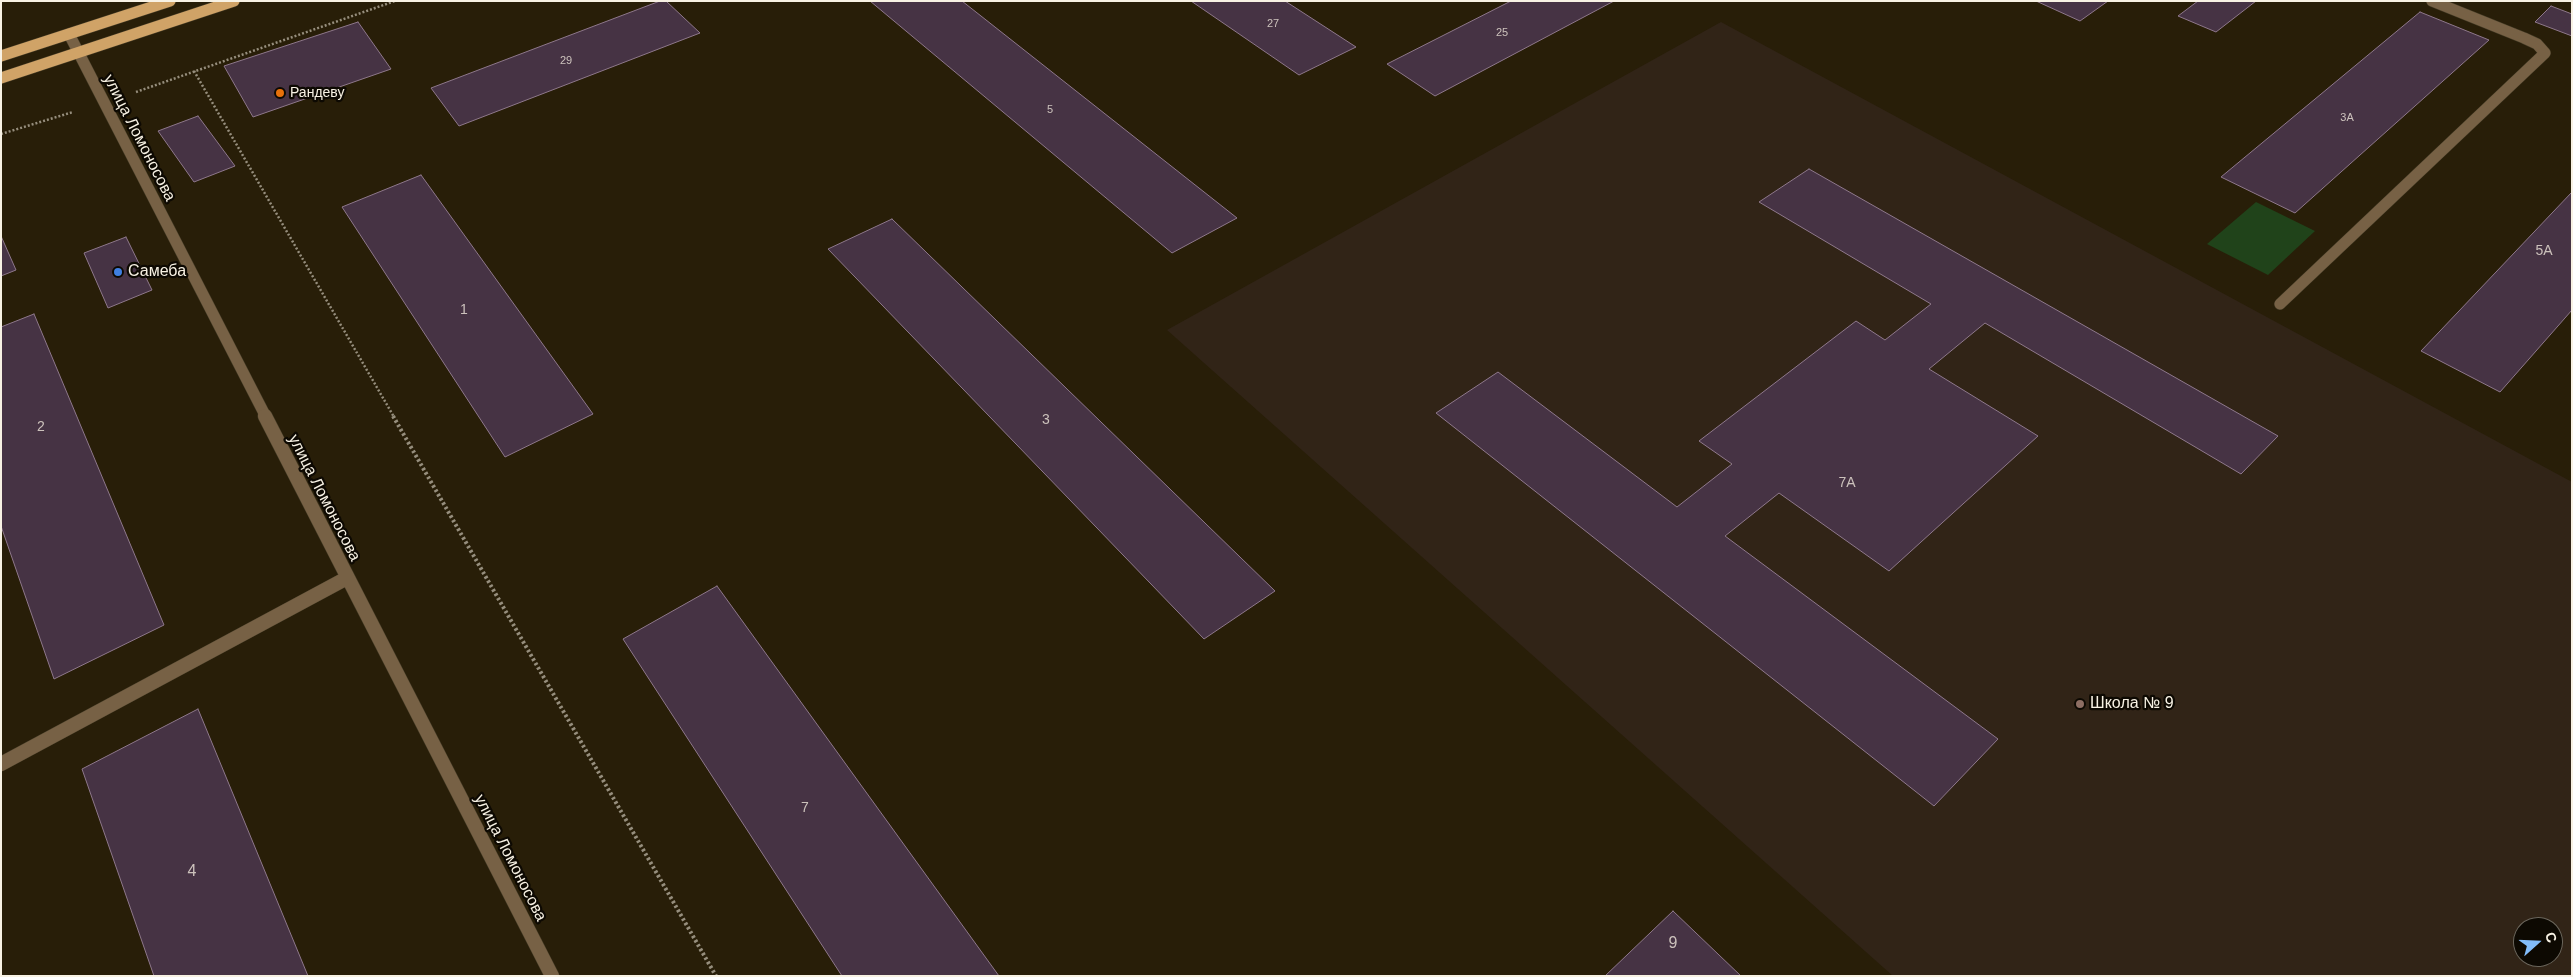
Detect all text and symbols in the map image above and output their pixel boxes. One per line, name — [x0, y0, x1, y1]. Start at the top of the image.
house number: 27 — [1267, 17, 1279, 31]
house number: 25 — [1496, 26, 1508, 40]
house number: 29 — [560, 54, 572, 68]
street label: улица Ломоносова — [99, 71, 179, 205]
place label: Рандеву — [290, 85, 344, 101]
marker: Рандеву — [274, 87, 286, 99]
house number: 5 — [1047, 103, 1053, 117]
house number: 3А — [2340, 111, 2354, 125]
house number: 5А — [2535, 243, 2553, 259]
place label: Самеба — [128, 262, 186, 282]
marker: Самеба — [112, 266, 124, 278]
house number: 1 — [460, 302, 468, 318]
house number: 3 — [1042, 412, 1050, 428]
house number: 2 — [37, 419, 45, 435]
street label: улица Ломоносова — [284, 431, 364, 565]
house number: 7А — [1838, 475, 1856, 491]
place label: Школа № 9 — [2090, 694, 2174, 714]
marker: Школа № 9 — [2074, 698, 2086, 710]
street label: улица Ломоносова — [470, 791, 550, 925]
house number: 7 — [801, 800, 809, 816]
house number: 4 — [188, 862, 196, 882]
north arrow — [2513, 917, 2563, 967]
text: С — [2542, 930, 2560, 945]
house number: 9 — [1669, 934, 1677, 954]

